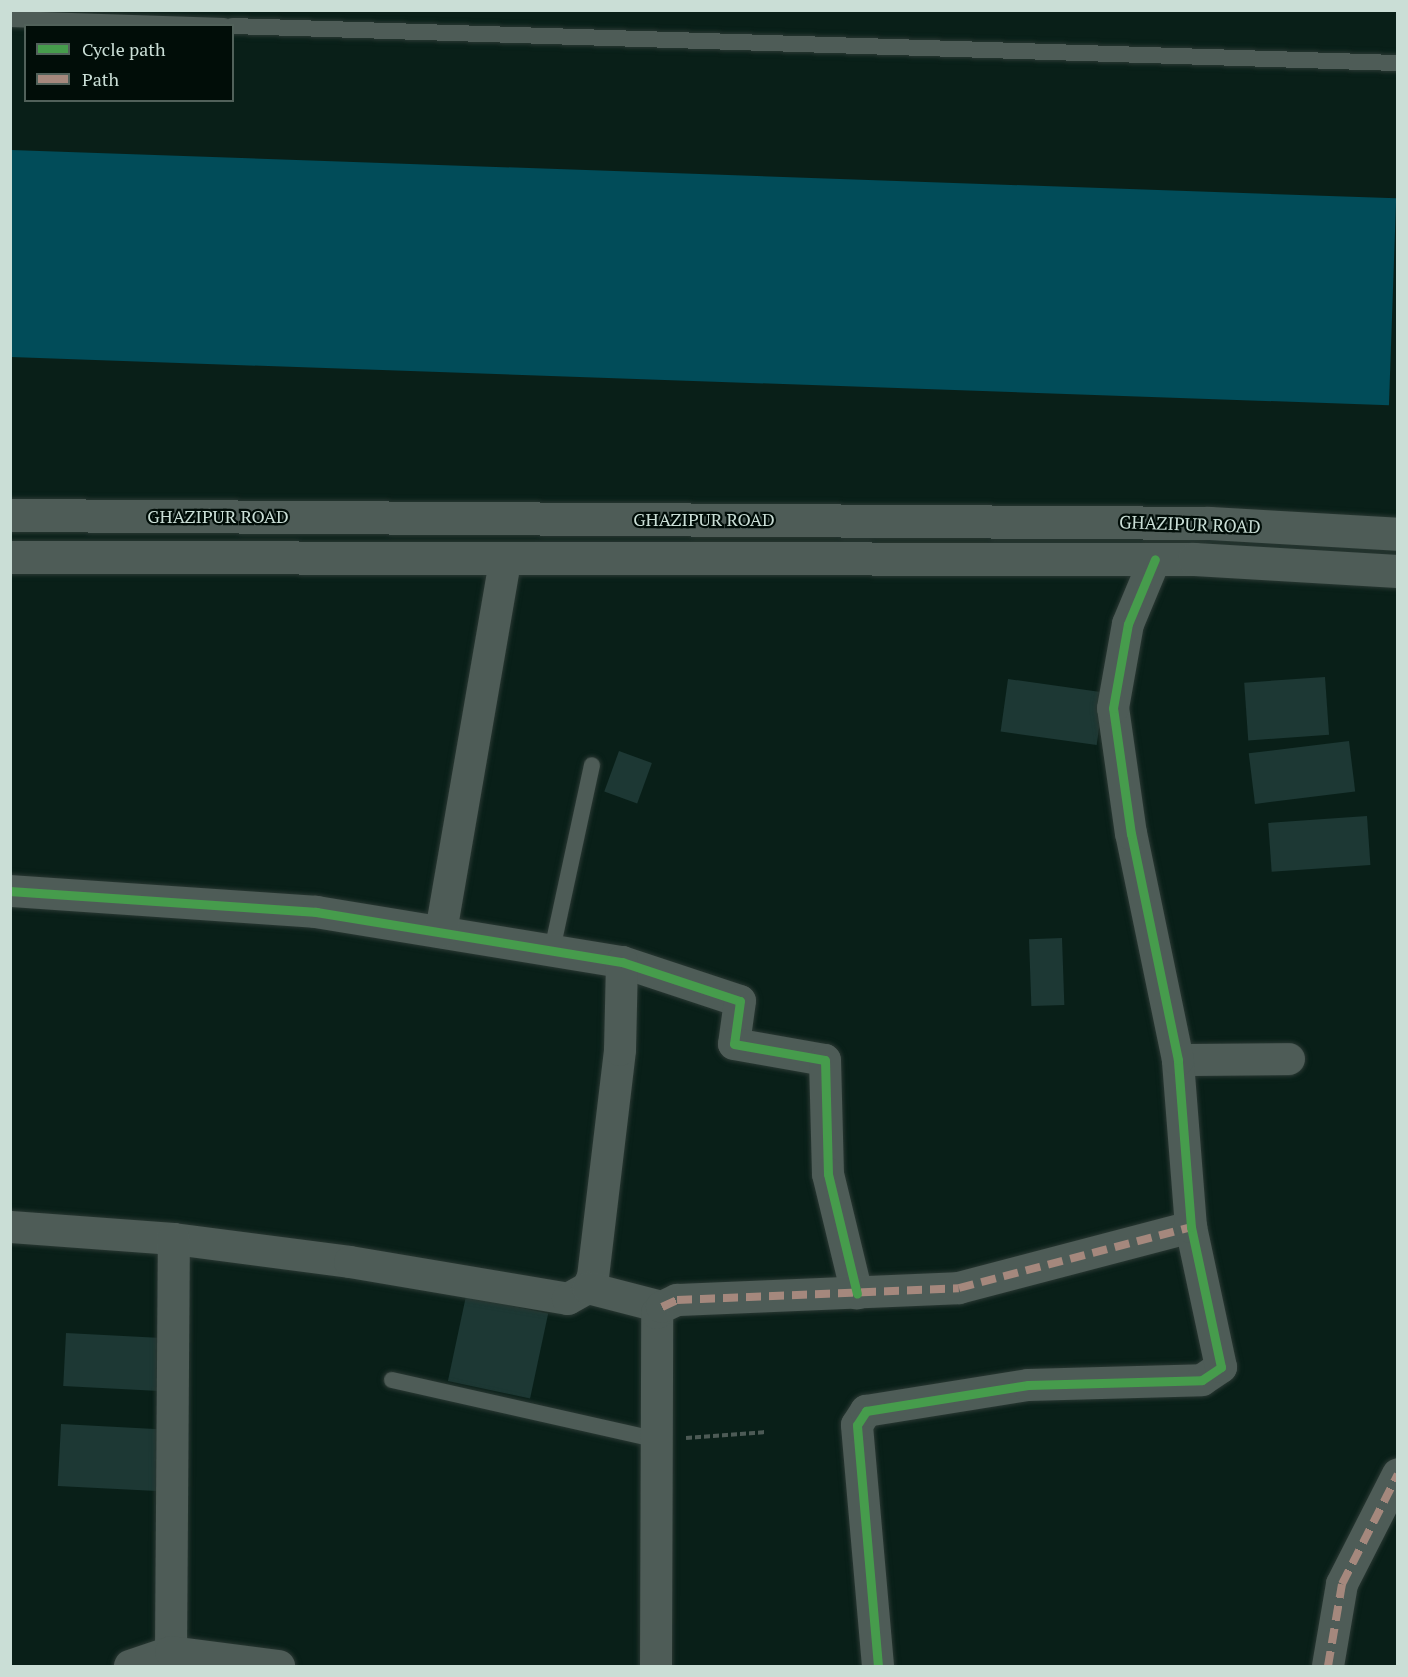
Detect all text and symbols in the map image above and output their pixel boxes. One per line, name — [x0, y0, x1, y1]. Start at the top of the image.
legend — [24, 24, 234, 102]
text: Cycle path — [82, 37, 166, 61]
text: Path — [82, 67, 119, 91]
street label: GHAZIPUR ROAD — [147, 505, 289, 527]
street label: GHAZIPUR ROAD — [633, 508, 775, 530]
street label: GHAZIPUR ROAD — [1119, 511, 1261, 537]

